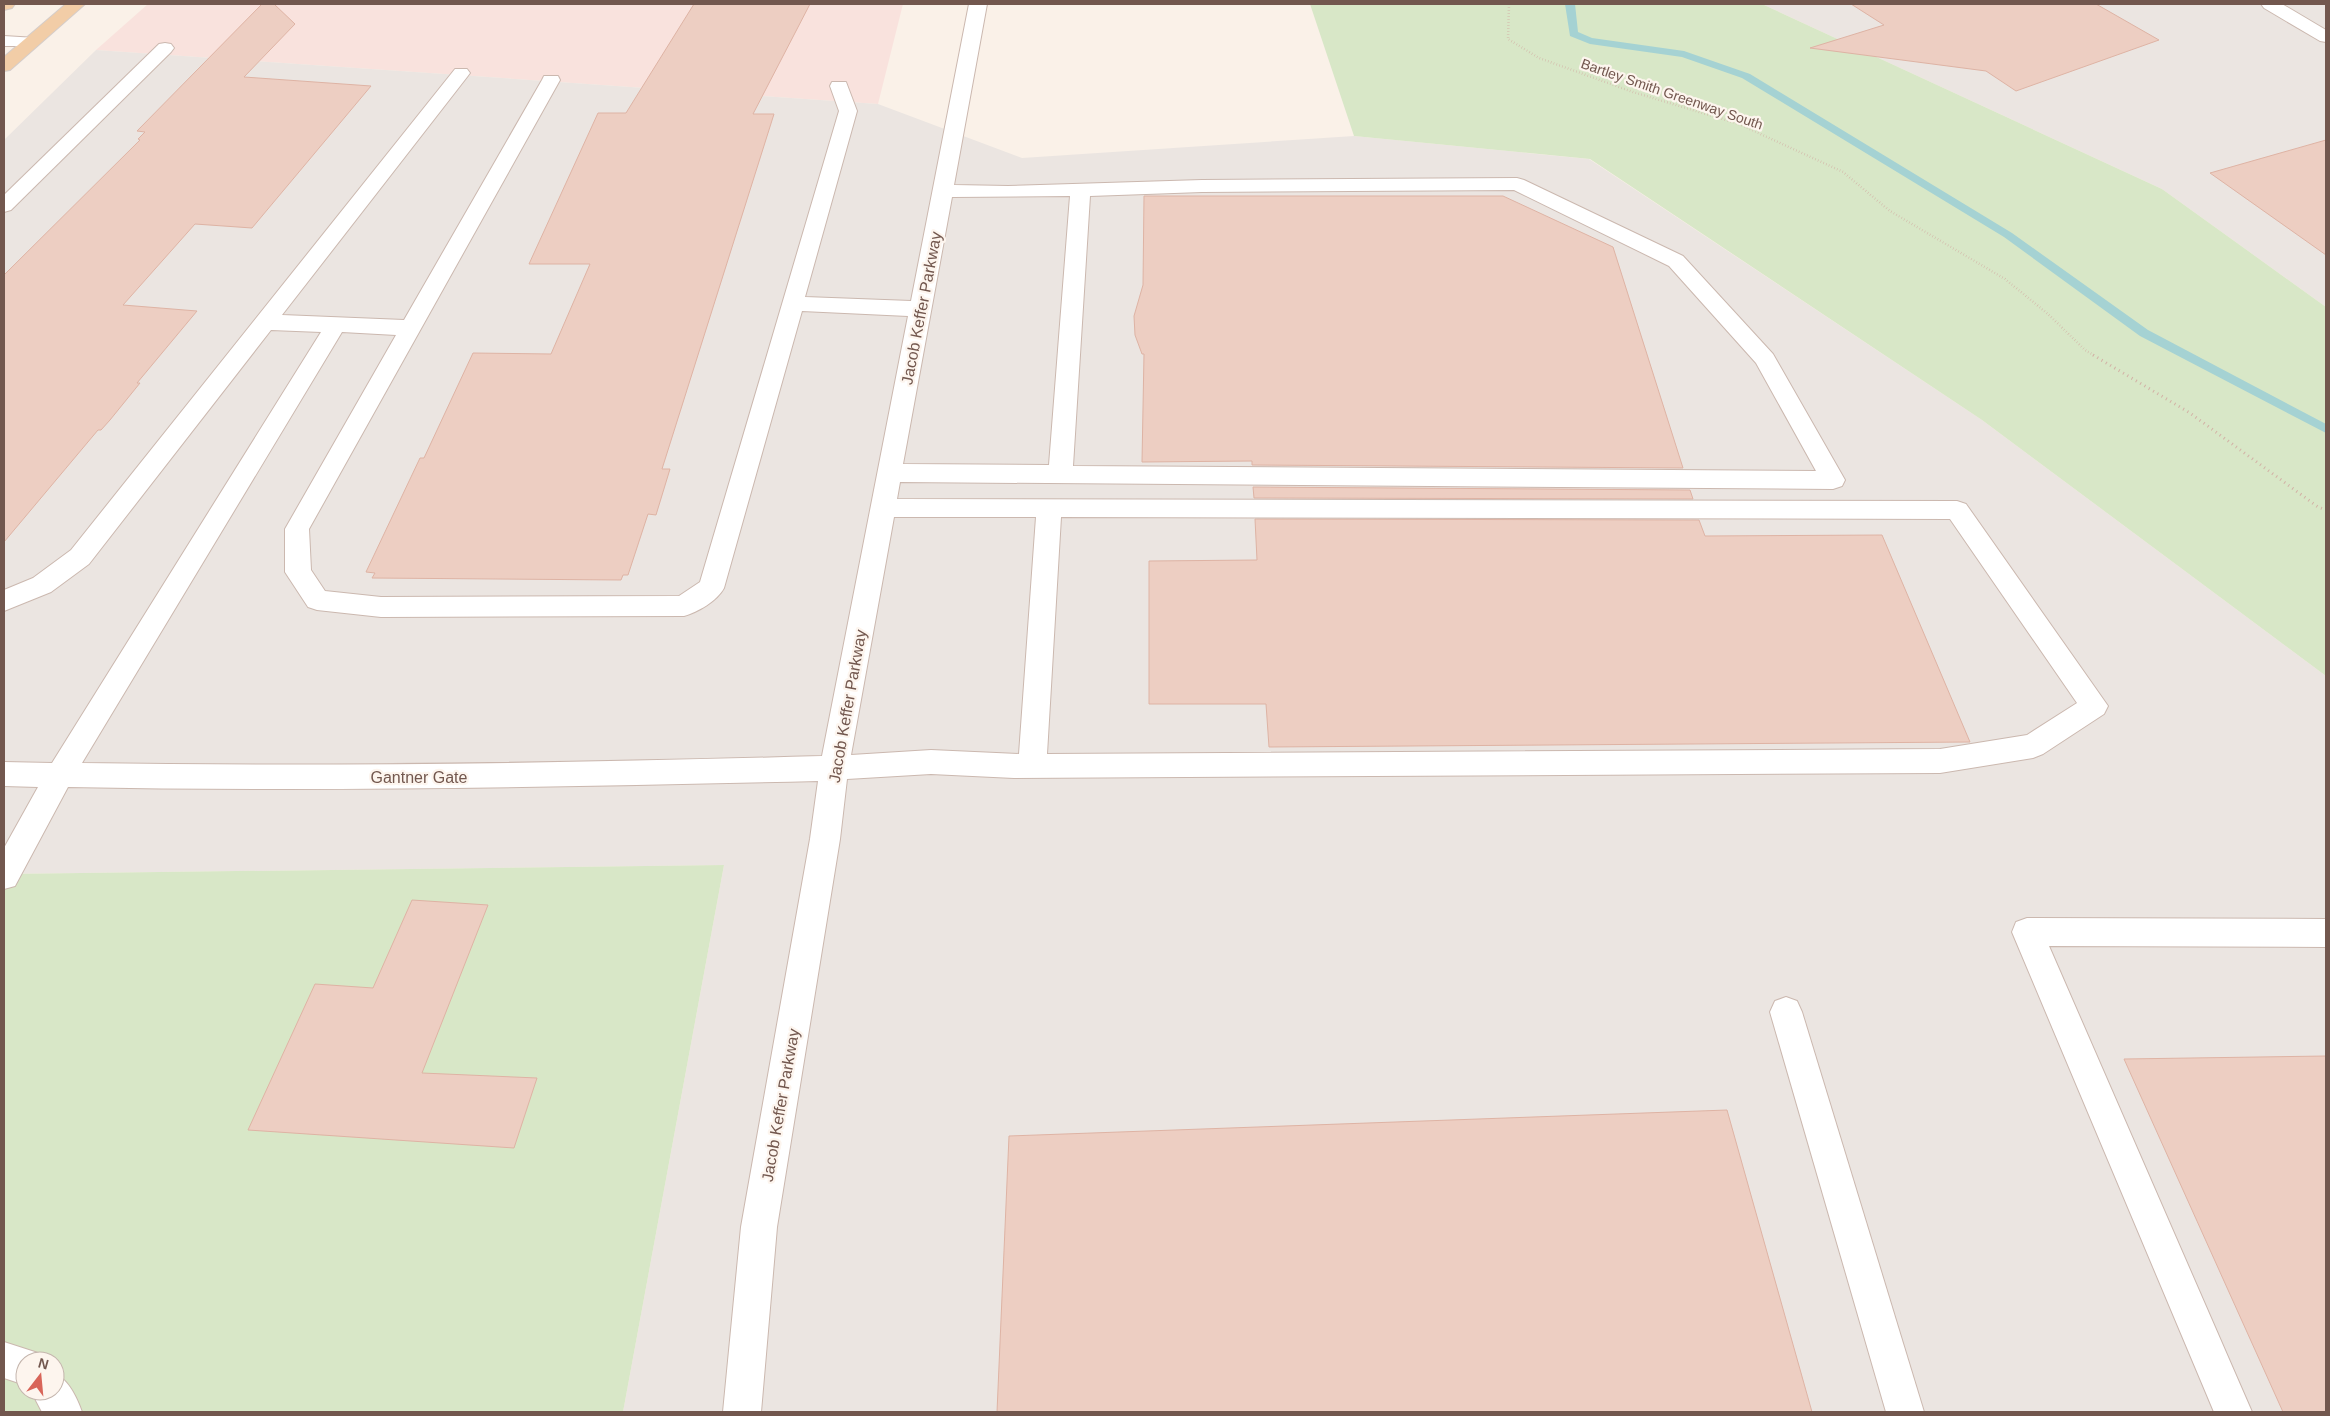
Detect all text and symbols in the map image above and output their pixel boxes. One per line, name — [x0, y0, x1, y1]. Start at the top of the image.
street label: Bartley Smith Greenway South — [1579, 55, 1765, 133]
street label: Jacob Keffer Parkway — [898, 230, 945, 386]
street label: Jacob Keffer Parkway — [826, 628, 869, 784]
street label: Gantner Gate — [371, 769, 468, 786]
street label: Jacob Keffer Parkway — [759, 1027, 802, 1183]
north arrow — [15, 1351, 65, 1401]
text: N — [37, 1354, 51, 1373]

